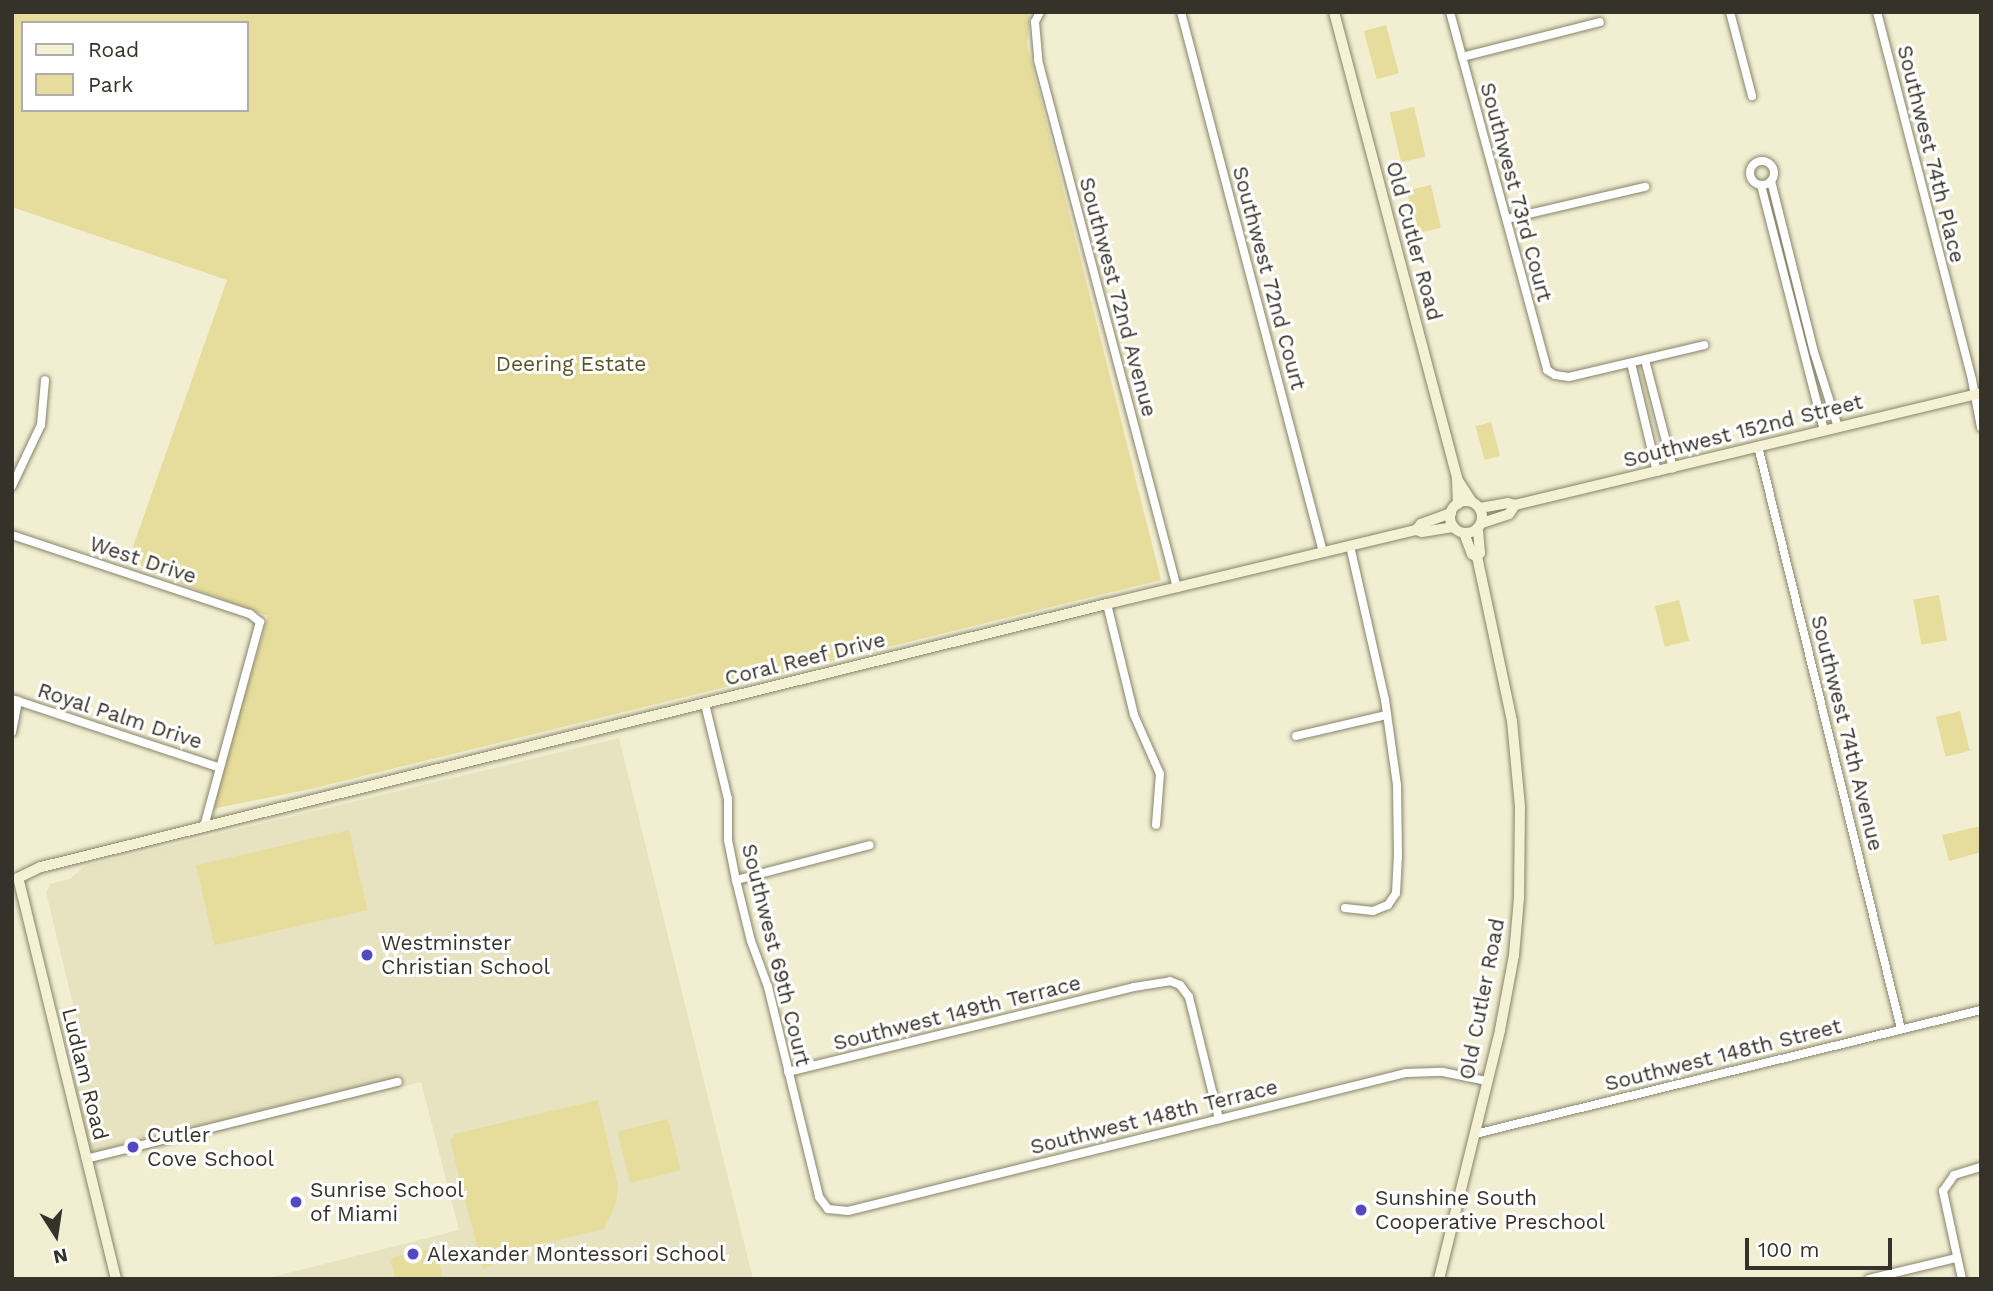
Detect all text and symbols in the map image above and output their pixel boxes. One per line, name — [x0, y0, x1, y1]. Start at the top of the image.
legend — [21, 21, 248, 112]
text: Road — [88, 37, 139, 62]
street label: Southwest 74th Place — [1892, 42, 1970, 266]
text: Park — [88, 72, 133, 97]
street label: Southwest 73rd Court — [1475, 79, 1557, 305]
street label: Old Cutler Road — [1381, 158, 1447, 324]
street label: Southwest 72nd Court — [1227, 163, 1311, 393]
street label: Southwest 72nd Avenue — [1074, 174, 1162, 420]
park label: Deering Estate — [496, 351, 646, 377]
street label: Southwest 152nd Street — [1621, 389, 1865, 473]
street label: West Drive — [86, 531, 200, 589]
street label: Southwest 74th Avenue — [1805, 612, 1889, 854]
street label: Coral Reef Drive — [721, 627, 889, 691]
street label: Royal Palm Drive — [34, 677, 206, 755]
street label: Southwest 69th Court — [736, 841, 816, 1069]
street label: Old Cutler Road — [1454, 916, 1510, 1082]
place label: Westminster Christian School — [381, 930, 550, 980]
marker: Westminster Christian School — [359, 947, 375, 963]
street label: Southwest 149th Terrace — [830, 970, 1084, 1056]
street label: Ludlam Road — [56, 1005, 114, 1143]
street label: Southwest 148th Street — [1602, 1013, 1844, 1097]
street label: Southwest 148th Terrace — [1027, 1074, 1281, 1160]
place label: Cutler Cove School — [147, 1122, 274, 1172]
marker: Cutler Cove School — [125, 1139, 141, 1155]
place label: Sunrise School of Miami — [310, 1177, 464, 1227]
place label: Sunshine South Cooperative Preschool — [1375, 1185, 1605, 1235]
marker: Sunrise School of Miami — [288, 1194, 304, 1210]
north arrow — [21, 1200, 91, 1270]
marker: Sunshine South Cooperative Preschool — [1353, 1202, 1369, 1218]
scale bar — [1748, 1224, 1895, 1268]
text: 100 m — [1758, 1237, 1820, 1262]
place label: Alexander Montessori School — [427, 1241, 726, 1267]
text: N — [51, 1243, 70, 1269]
marker: Alexander Montessori School — [405, 1246, 421, 1262]

